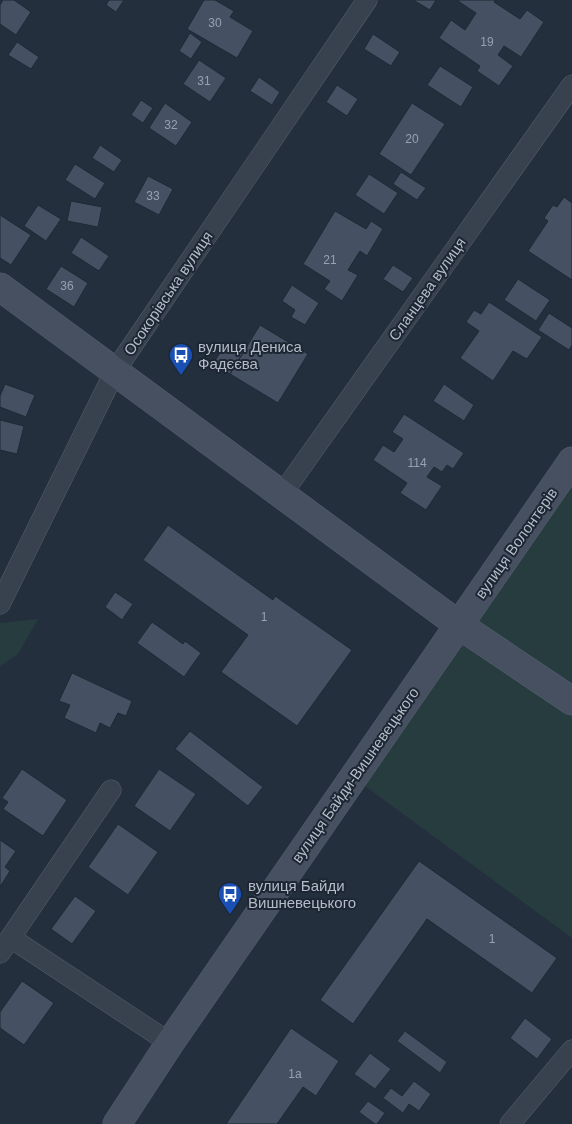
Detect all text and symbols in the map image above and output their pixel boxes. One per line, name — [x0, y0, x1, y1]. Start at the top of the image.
house number: 30 — [208, 16, 222, 30]
house number: 19 — [480, 35, 494, 49]
house number: 31 — [197, 74, 211, 88]
house number: 32 — [164, 118, 178, 132]
house number: 20 — [405, 132, 419, 146]
house number: 33 — [146, 189, 160, 203]
street label: Осокорівська вулиця — [120, 228, 216, 358]
street label: Сланцева вулиця — [385, 234, 469, 344]
house number: 21 — [323, 253, 337, 267]
house number: 36 — [60, 279, 74, 293]
place label: вулиця Дениса Фадєєва — [198, 338, 302, 372]
bus stop icon: вулиця Дениса Фадєєва — [168, 342, 194, 376]
house number: 114 — [407, 456, 427, 470]
street label: вулиця Волонтерів — [471, 484, 561, 602]
house number: 1 — [261, 610, 268, 624]
street label: вулиця Байди-Вишневецького — [288, 684, 422, 866]
place label: вулиця Байди Вишневецького — [248, 877, 356, 911]
bus stop icon: вулиця Байди Вишневецького — [217, 881, 243, 915]
house number: 1 — [489, 932, 496, 946]
house number: 1а — [288, 1067, 302, 1081]

